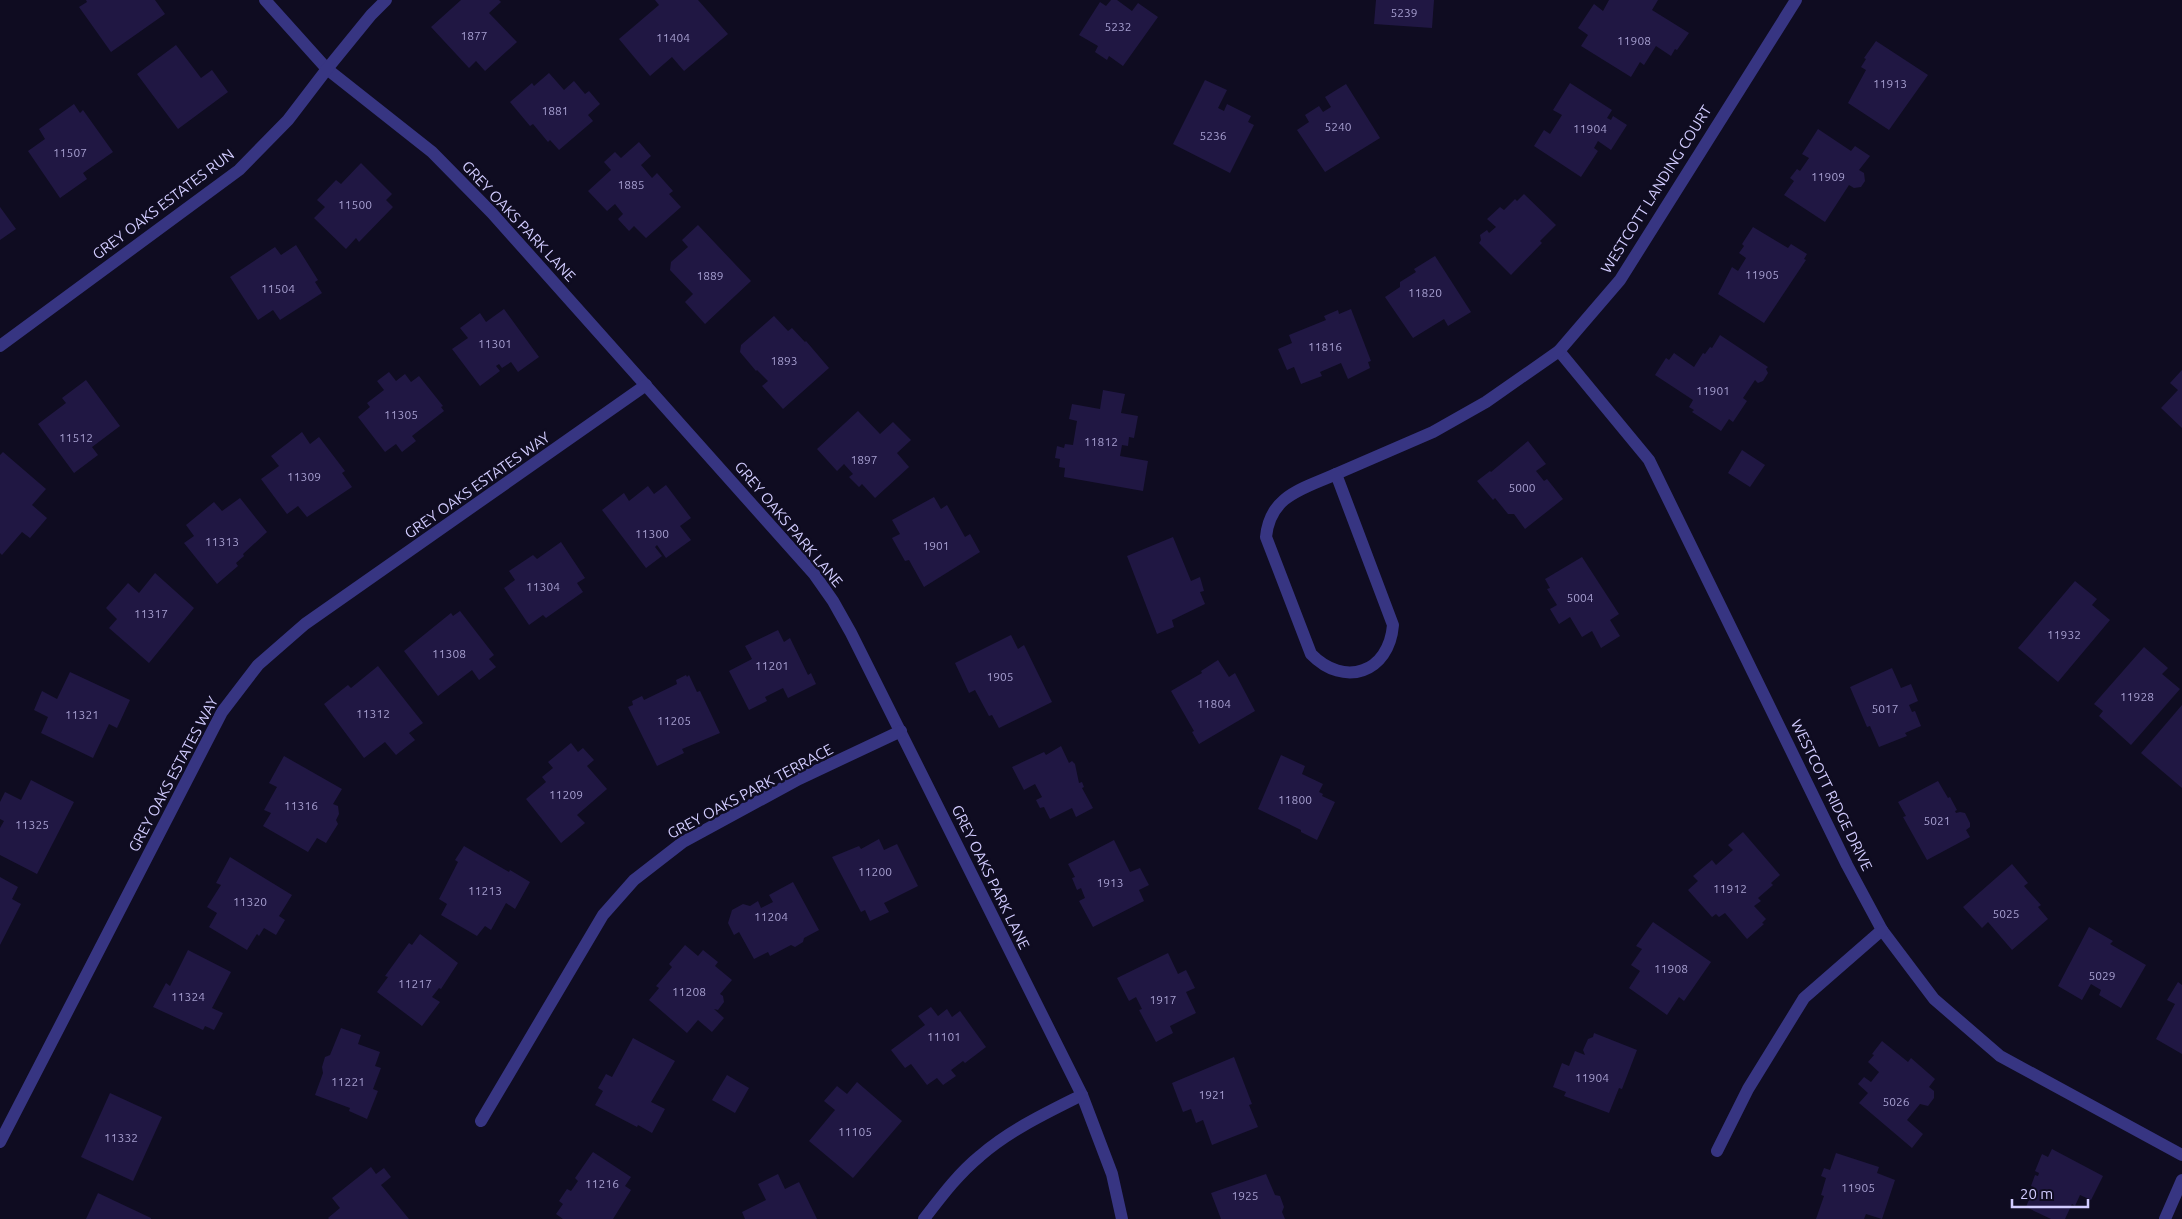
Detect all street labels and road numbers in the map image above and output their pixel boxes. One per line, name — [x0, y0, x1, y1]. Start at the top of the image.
street label: WESTCOTT LANDING COURT — [1597, 101, 1715, 276]
street label: GREY OAKS ESTATES RUN — [89, 145, 237, 263]
street label: GREY OAKS PARK LANE — [459, 157, 579, 285]
street label: GREY OAKS ESTATES WAY — [401, 428, 553, 542]
street label: GREY OAKS PARK LANE — [732, 458, 846, 590]
street label: GREY OAKS ESTATES WAY — [125, 693, 221, 855]
street label: WESTCOTT RIDGE DRIVE — [1788, 716, 1876, 874]
street label: GREY OAKS PARK TERRACE — [664, 740, 836, 842]
street label: GREY OAKS PARK LANE — [949, 802, 1033, 952]

